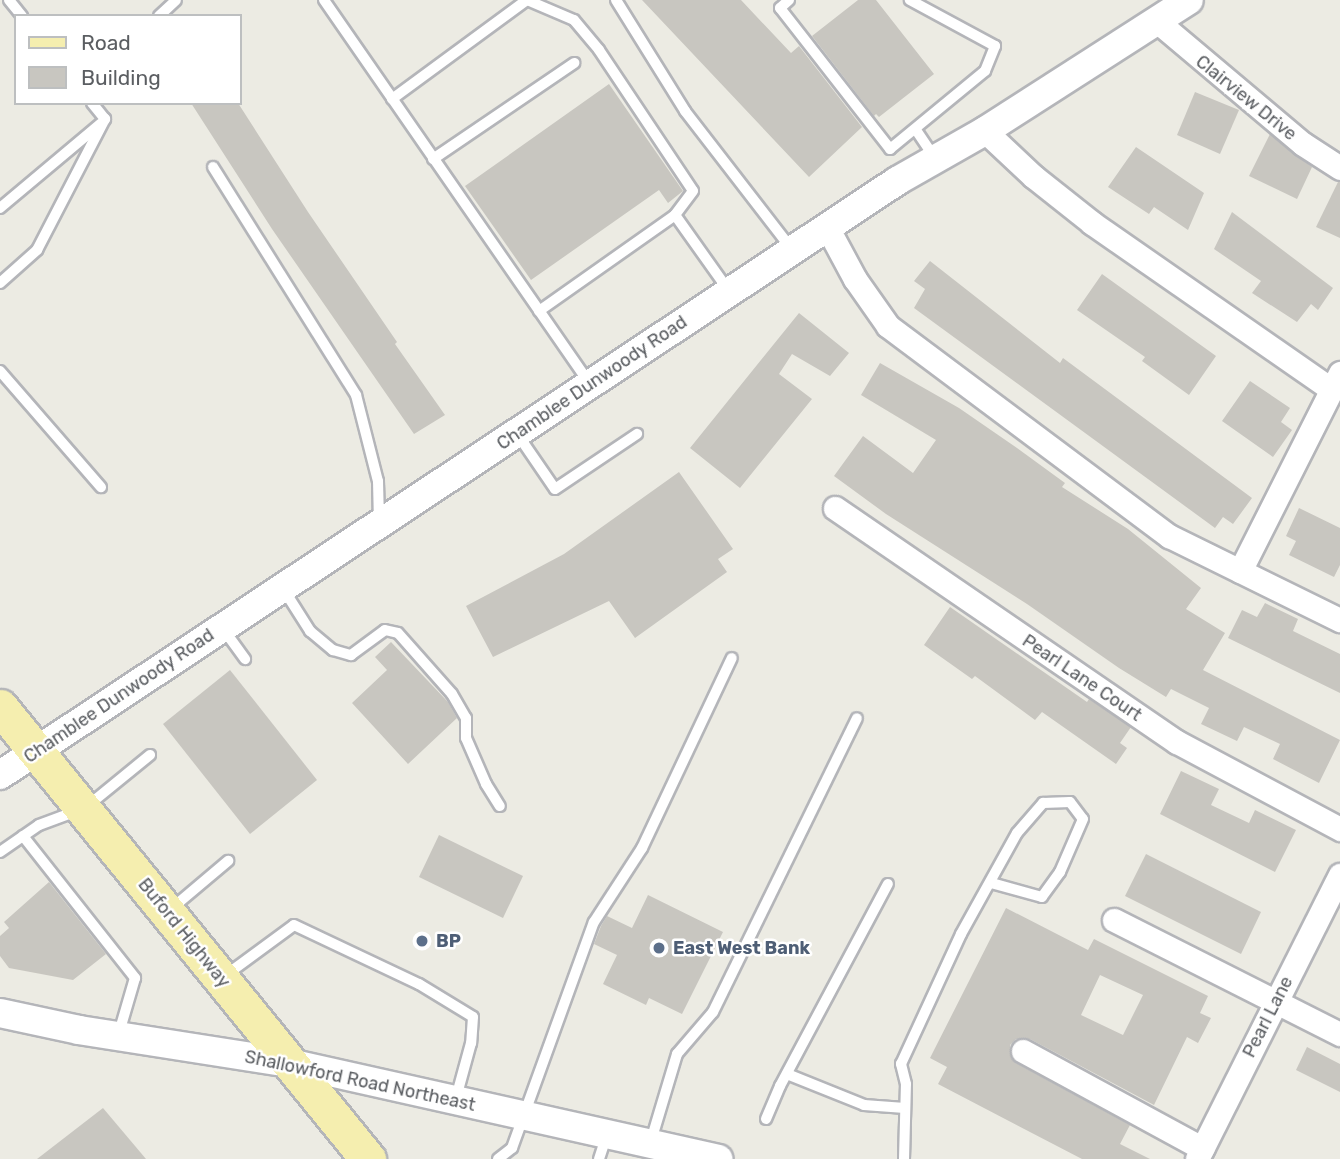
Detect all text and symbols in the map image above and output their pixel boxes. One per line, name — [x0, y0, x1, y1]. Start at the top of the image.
legend — [14, 14, 242, 105]
text: Road — [81, 30, 131, 55]
street label: Clairview Drive — [1191, 51, 1301, 145]
text: Building — [81, 65, 161, 90]
street label: Chamblee Dunwoody Road — [493, 311, 691, 455]
street label: Chamblee Dunwoody Road — [20, 624, 218, 768]
street label: Pearl Lane Court — [1018, 630, 1146, 726]
street label: Buford Highway — [133, 874, 235, 992]
place label: BP — [436, 930, 461, 952]
marker: BP — [414, 933, 430, 949]
place label: East West Bank — [673, 937, 810, 959]
marker: East West Bank — [651, 940, 667, 956]
street label: Pearl Lane — [1238, 973, 1298, 1061]
street label: Shallowford Road Northeast — [243, 1046, 477, 1116]

